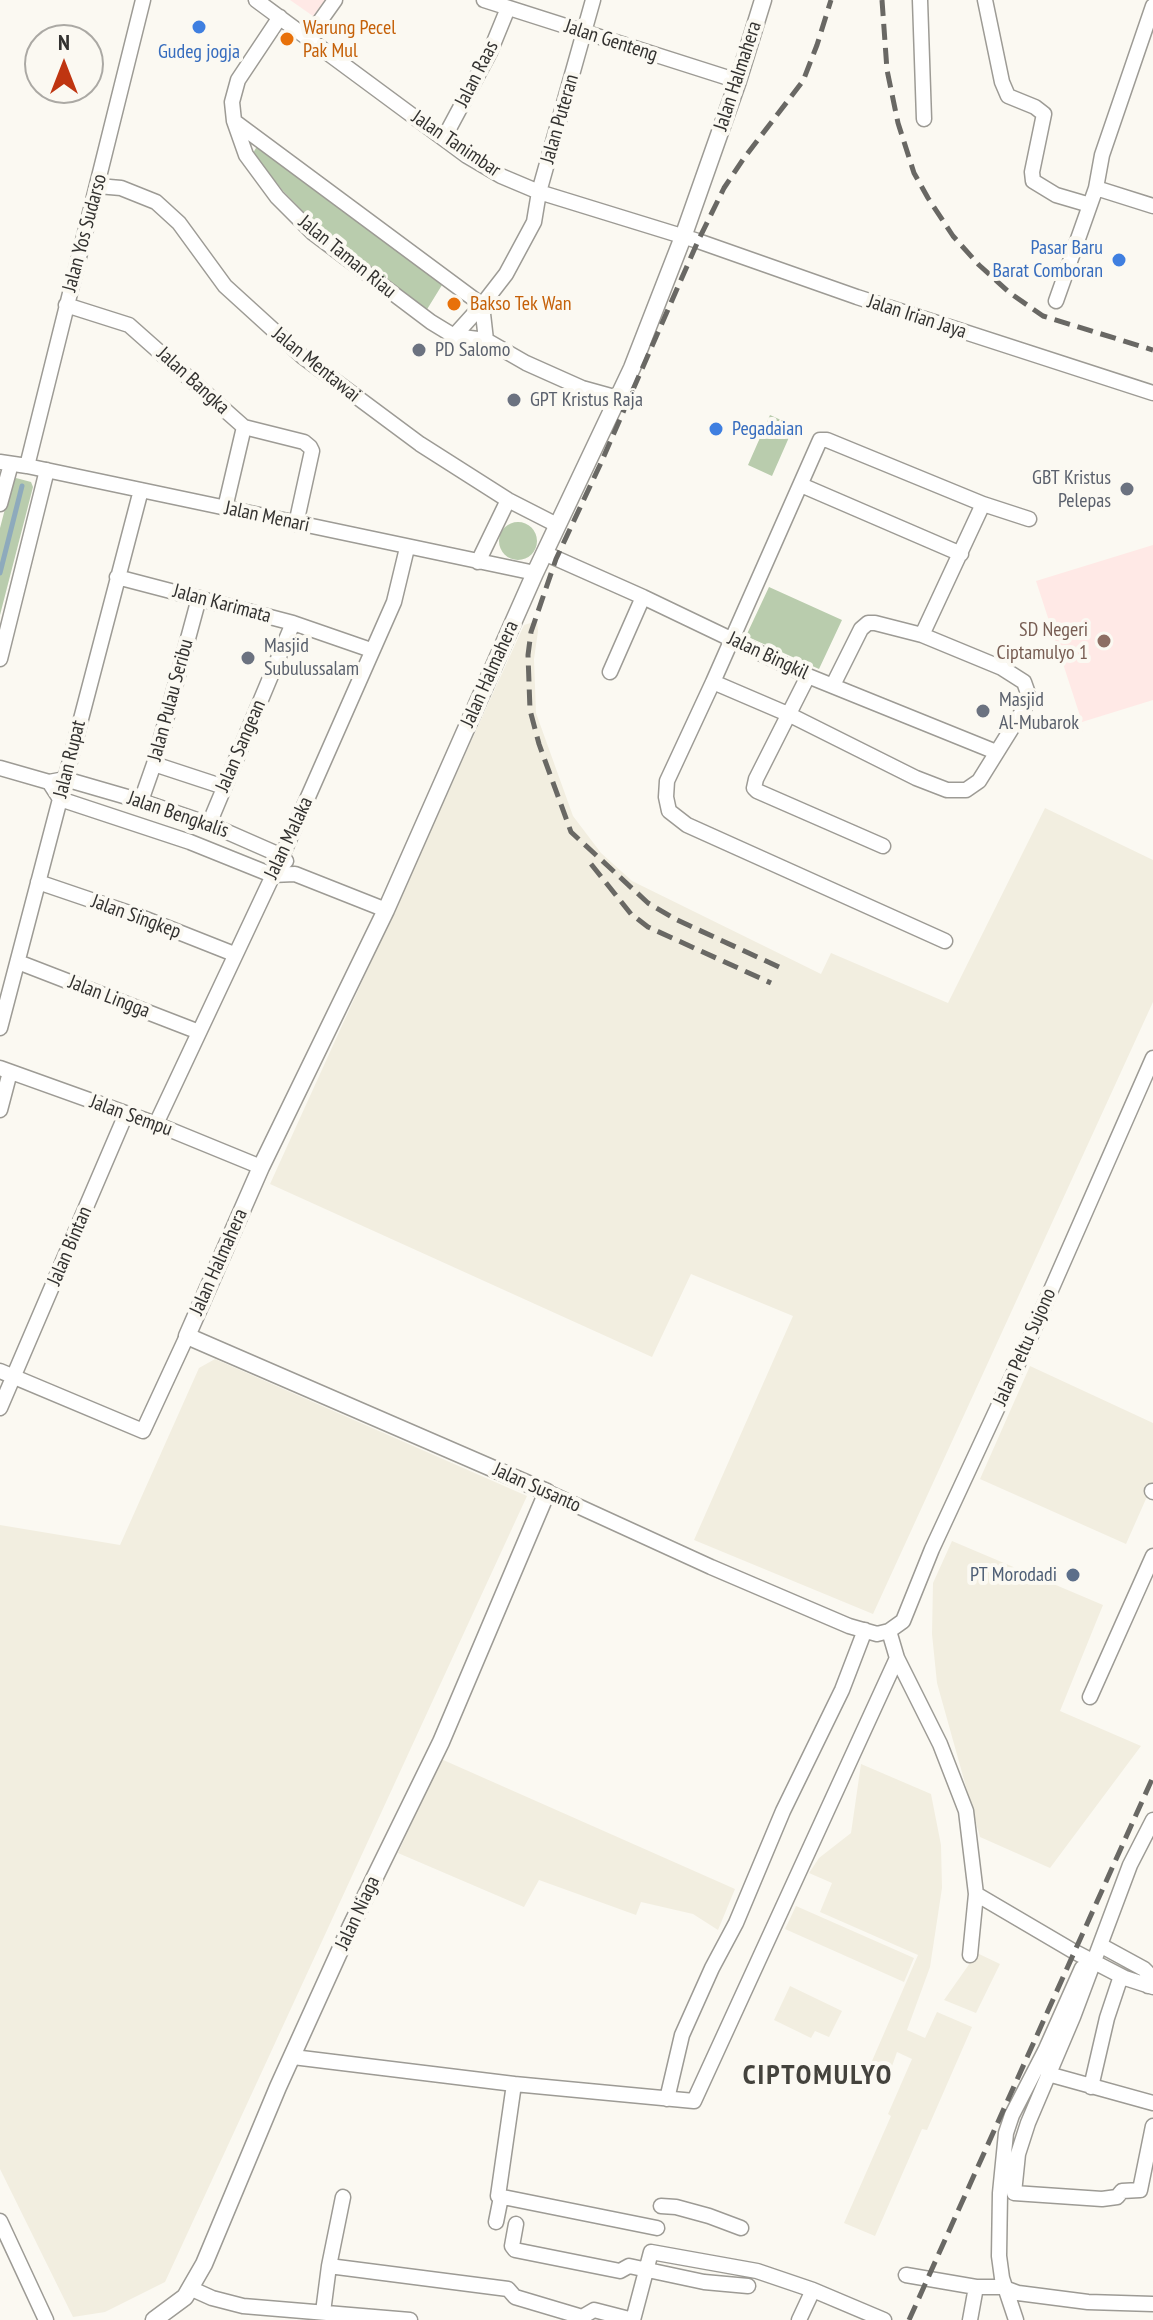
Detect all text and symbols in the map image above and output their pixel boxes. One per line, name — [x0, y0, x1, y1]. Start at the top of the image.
street label: Jalan Genteng — [561, 15, 661, 67]
place label: Warung Pecel Pak Mul — [303, 16, 396, 63]
marker: Gudeg jogja — [190, 18, 208, 36]
street label: Jalan Halmahera — [709, 18, 767, 134]
north arrow — [24, 24, 104, 104]
text: N — [58, 28, 70, 56]
marker: Warung Pecel Pak Mul — [278, 30, 296, 48]
street label: Jalan Raas — [450, 37, 504, 111]
place label: Gudeg jogja — [158, 40, 240, 64]
street label: Jalan Puteran — [536, 72, 584, 166]
street label: Jalan Tanimbar — [407, 106, 505, 182]
street label: Jalan Yos Sudarso — [58, 172, 112, 294]
street label: Jalan Taman Riau — [293, 210, 401, 304]
place label: Pasar Baru Barat Comboran — [993, 236, 1103, 283]
marker: Pasar Baru Barat Comboran — [1110, 251, 1128, 269]
street label: Jalan Irian Jaya — [865, 290, 969, 344]
place label: Bakso Tek Wan — [470, 292, 571, 316]
marker: Bakso Tek Wan — [445, 295, 463, 313]
street label: Jalan Mentawai — [267, 322, 365, 408]
place label: PD Salomo — [435, 338, 510, 362]
marker: PD Salomo — [410, 341, 428, 359]
street label: Jalan Bangka — [152, 342, 234, 420]
place label: GPT Kristus Raja — [530, 388, 643, 412]
marker: GPT Kristus Raja — [505, 391, 523, 409]
place label: Pegadaian — [732, 417, 803, 441]
marker: Pegadaian — [707, 420, 725, 438]
place label: GBT Kristus Pelepas — [1032, 466, 1111, 513]
marker: GBT Kristus Pelepas — [1118, 480, 1136, 498]
street label: Jalan Menari — [222, 496, 312, 538]
street label: Jalan Karimata — [170, 579, 274, 629]
street label: Jalan Halmahera — [456, 617, 524, 731]
place label: SD Negeri Ciptamulyo 1 — [997, 618, 1088, 665]
street label: Jalan Bingkil — [724, 627, 812, 685]
marker: SD Negeri Ciptamulyo 1 — [1095, 632, 1113, 650]
place label: Masjid Subulussalam — [264, 634, 359, 681]
street label: Jalan Pulau Seribu — [143, 636, 199, 764]
marker: Masjid Subulussalam — [239, 649, 257, 667]
place label: Masjid Al-Mubarok — [999, 688, 1079, 735]
street label: Jalan Sangean — [211, 696, 271, 796]
marker: Masjid Al-Mubarok — [974, 702, 992, 720]
street label: Jalan Rupat — [49, 718, 91, 800]
street label: Jalan Bengkalis — [124, 787, 232, 843]
street label: Jalan Malaka — [260, 793, 318, 883]
street label: Jalan Singkep — [88, 890, 184, 944]
street label: Jalan Lingga — [65, 971, 153, 1023]
street label: Jalan Sempu — [87, 1090, 175, 1142]
street label: Jalan Bintan — [43, 1203, 97, 1289]
street label: Jalan Halmahera — [185, 1205, 253, 1319]
street label: Jalan Peltu Sujono — [988, 1285, 1062, 1409]
street label: Jalan Susanto — [490, 1458, 584, 1518]
place label: PT Morodadi — [970, 1563, 1057, 1587]
marker: PT Morodadi — [1064, 1566, 1082, 1584]
street label: Jalan Niaga — [331, 1872, 385, 1954]
district label: CIPTOMULYO — [743, 2059, 893, 2093]

